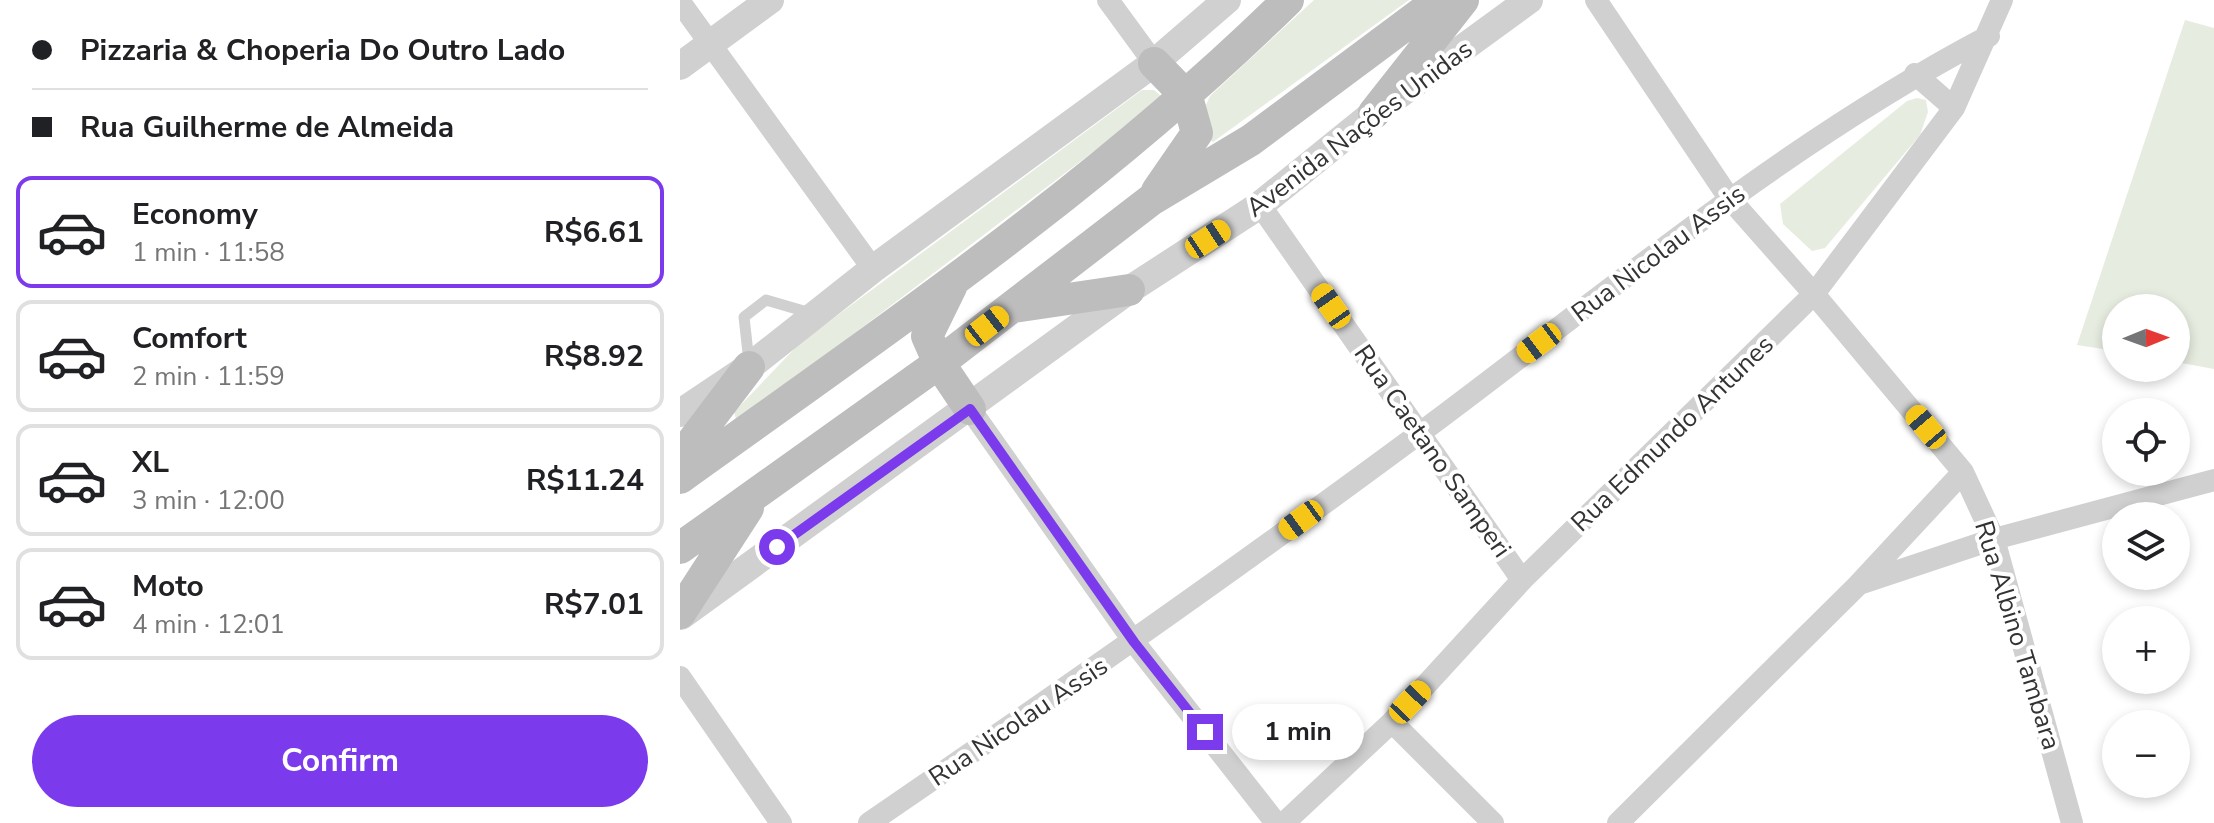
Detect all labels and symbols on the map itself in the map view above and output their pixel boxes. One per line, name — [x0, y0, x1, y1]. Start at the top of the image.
street label: Avenida Nações Unidas — [1239, 32, 1480, 225]
street label: Rua Nicolau Assis — [1564, 177, 1752, 330]
car — [1181, 216, 1235, 262]
car — [1307, 279, 1355, 333]
north arrow — [2102, 294, 2190, 382]
car — [961, 302, 1013, 350]
car — [1513, 319, 1565, 367]
street label: Rua Edmundo Antunes — [1563, 327, 1781, 539]
street label: Rua Caetano Samperi — [1346, 338, 1519, 565]
car — [1901, 401, 1951, 453]
car — [1275, 496, 1327, 544]
street label: Rua Albino Tambara — [1966, 516, 2069, 754]
route start — [759, 529, 795, 565]
street label: Rua Nicolau Assis — [922, 648, 1115, 794]
car — [1385, 676, 1435, 728]
callout: 1 min — [1233, 704, 1365, 760]
route end — [1187, 714, 1223, 750]

